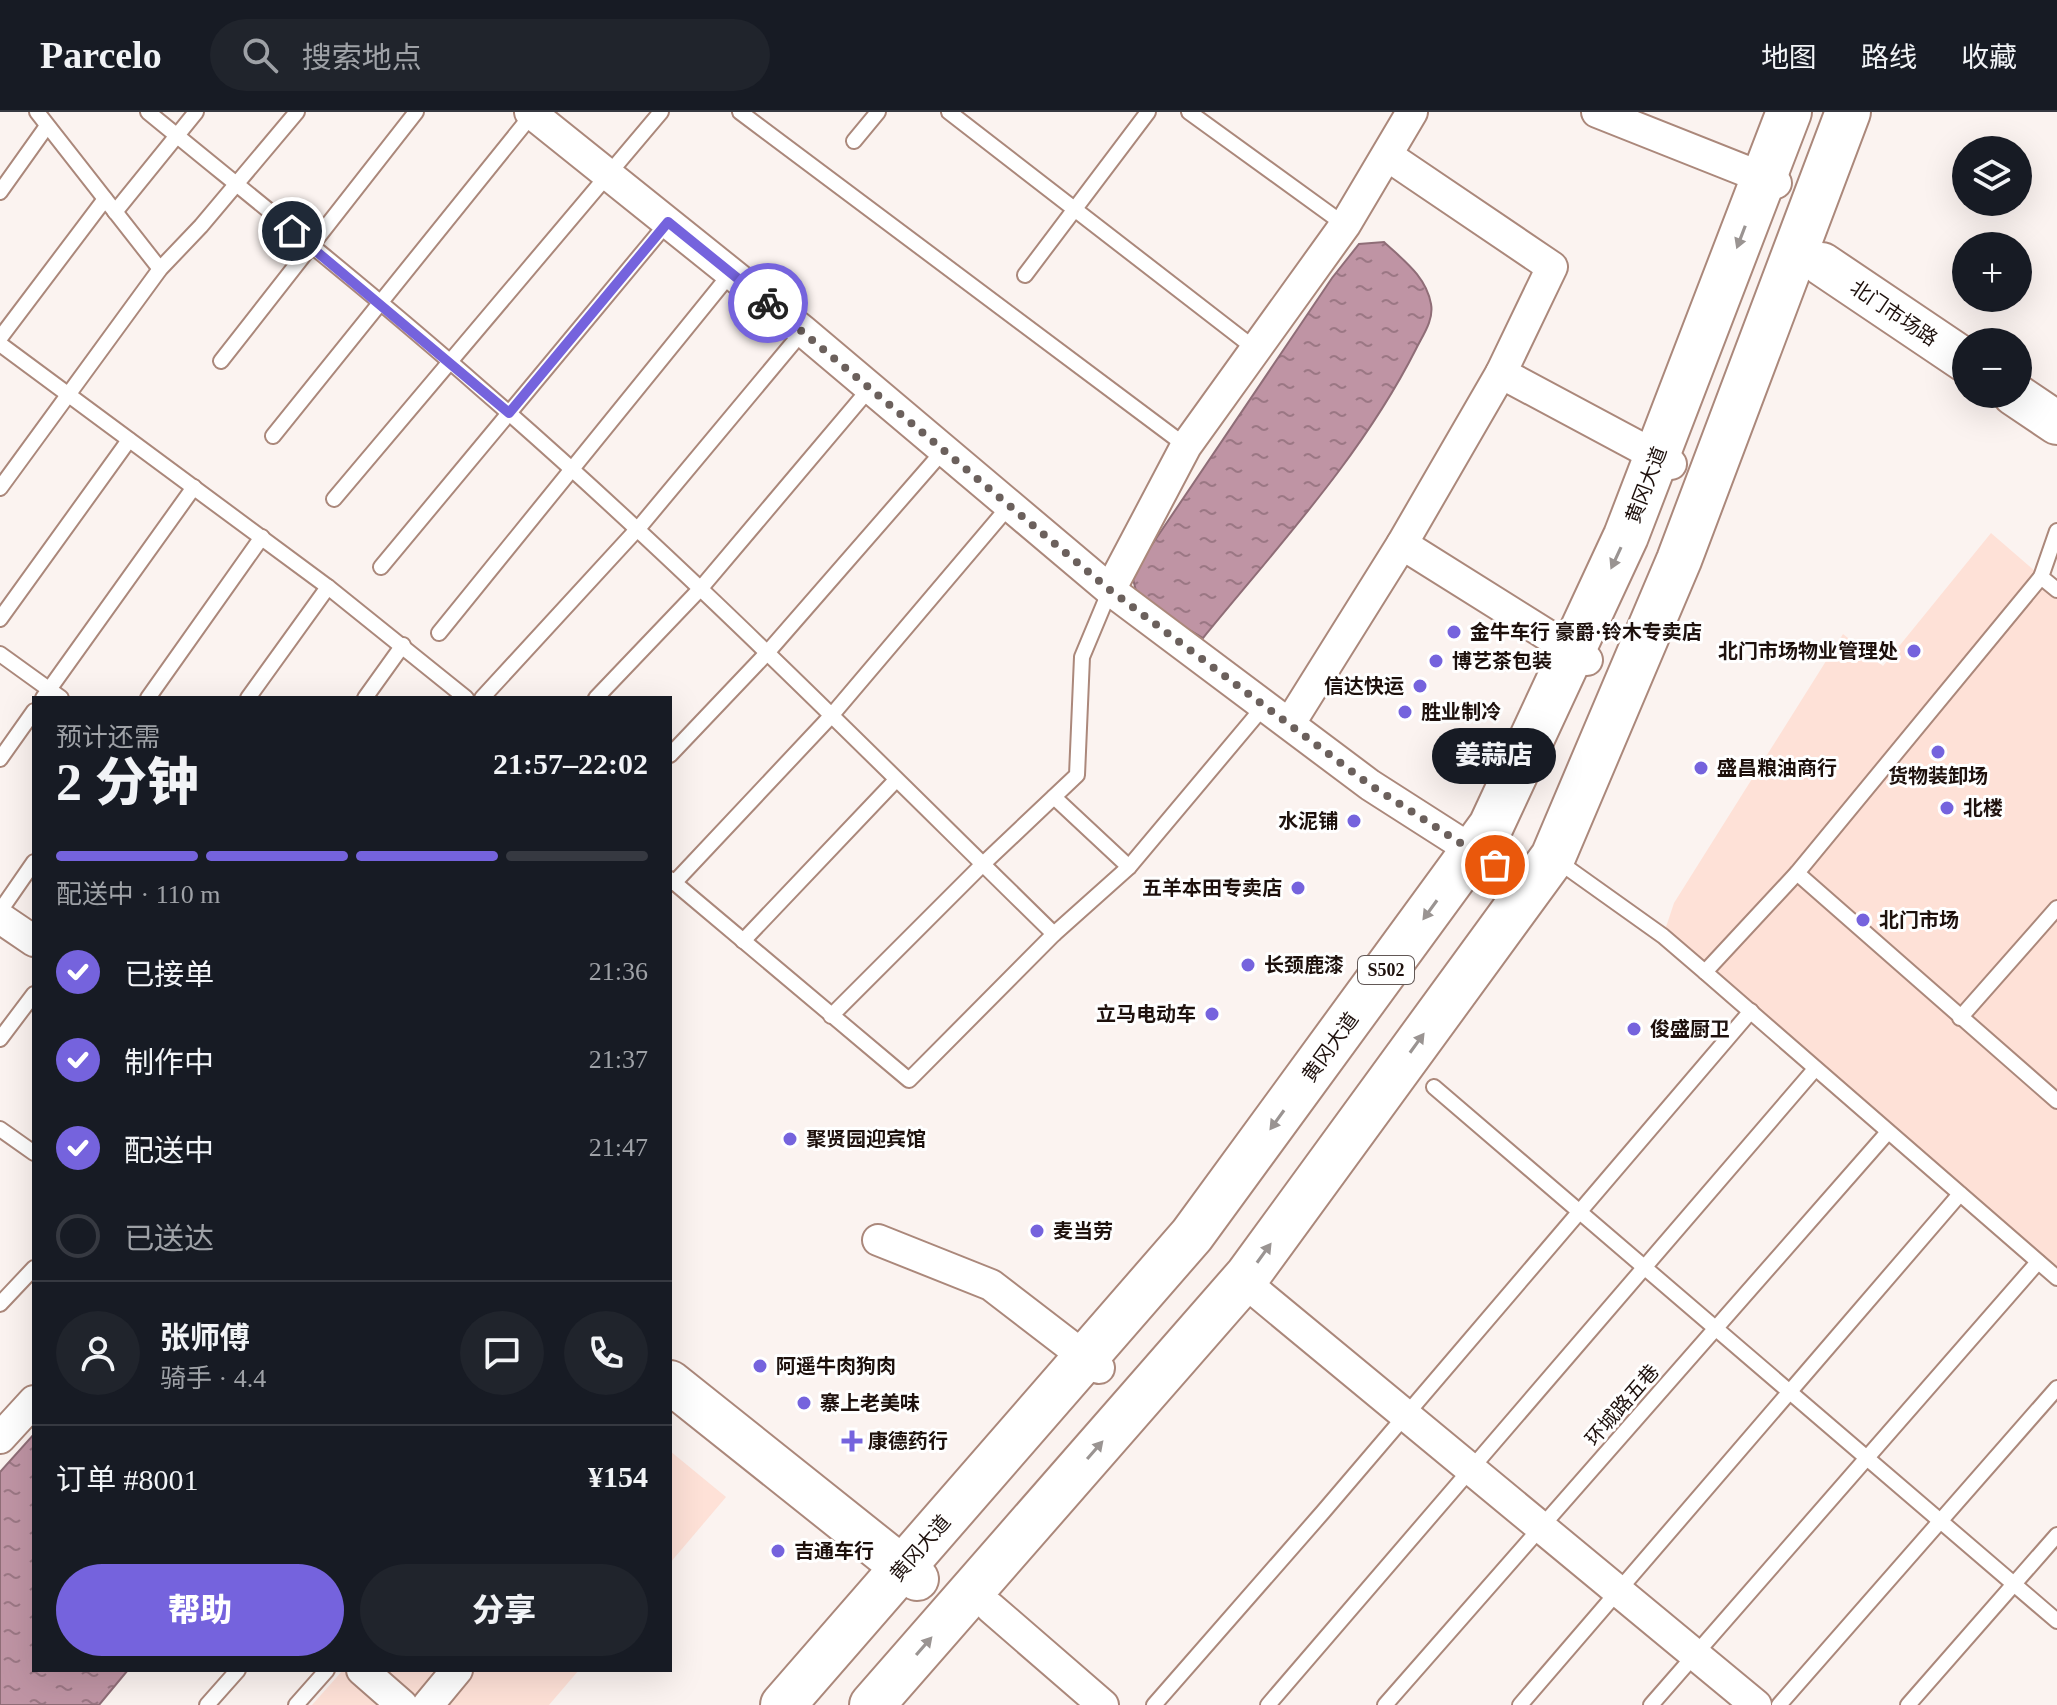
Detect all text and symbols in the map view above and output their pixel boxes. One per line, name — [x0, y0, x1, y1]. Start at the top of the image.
search box — [210, 19, 770, 91]
icon: search — [238, 33, 282, 77]
text: Parcelo — [40, 34, 162, 76]
text: 搜索地点 — [302, 41, 422, 74]
text: 地图 — [1761, 42, 1817, 73]
text: 路线 — [1861, 42, 1917, 73]
text: 收藏 — [1961, 42, 2017, 73]
map controls — [1952, 136, 2032, 408]
button: layers — [1952, 136, 2032, 216]
pin — [258, 197, 326, 265]
icon: home — [270, 209, 314, 253]
one-way arrow — [1734, 225, 1747, 249]
button: + — [1952, 232, 2032, 312]
courier — [728, 263, 808, 343]
street label: 北门市场路 — [1846, 276, 1942, 350]
icon: bike — [746, 281, 790, 325]
button: − — [1952, 328, 2032, 408]
street label: 黄冈大道 — [1621, 444, 1671, 526]
one-way arrow — [1609, 546, 1623, 569]
place label: 金牛车行 豪爵·铃木专卖店 — [1470, 621, 1702, 643]
marker: 金牛车行 豪爵·铃木专卖店 — [1445, 623, 1463, 641]
place label: 北门市场物业管理处 — [1718, 640, 1898, 662]
marker: 北门市场物业管理处 — [1905, 642, 1923, 660]
place label: 博艺茶包装 — [1452, 650, 1552, 672]
marker: 博艺茶包装 — [1427, 652, 1445, 670]
place label: 信达快运 — [1324, 675, 1404, 697]
marker: 信达快运 — [1411, 677, 1429, 695]
place label: 胜业制冷 — [1421, 701, 1501, 723]
marker: 胜业制冷 — [1396, 703, 1414, 721]
text: 预计还需 — [56, 723, 160, 752]
callout: 姜蒜店 — [1433, 729, 1557, 785]
text: 姜蒜店 — [1455, 741, 1533, 770]
marker: 货物装卸场 — [1929, 743, 1947, 761]
text: 21:57–22:02 — [493, 747, 648, 780]
text: 2 分钟 — [56, 754, 199, 811]
place label: 盛昌粮油商行 — [1717, 757, 1837, 779]
marker: 盛昌粮油商行 — [1692, 759, 1710, 777]
place label: 货物装卸场 — [1888, 765, 1988, 787]
place label: 北楼 — [1963, 797, 2003, 819]
marker: 北楼 — [1938, 799, 1956, 817]
place label: 水泥铺 — [1278, 810, 1338, 832]
marker: 水泥铺 — [1345, 812, 1363, 830]
pin — [1461, 831, 1529, 899]
icon: bag — [1473, 843, 1517, 887]
place label: 五羊本田专卖店 — [1142, 877, 1282, 899]
marker: 五羊本田专卖店 — [1289, 879, 1307, 897]
text: 配送中 · 110 m — [56, 880, 220, 909]
one-way arrow — [1422, 899, 1438, 920]
place label: 北门市场 — [1879, 909, 1959, 931]
marker: 北门市场 — [1854, 911, 1872, 929]
icon: check — [56, 950, 100, 994]
place label: 长颈鹿漆 — [1264, 954, 1344, 976]
marker: 长颈鹿漆 — [1239, 956, 1257, 974]
road number: S502 — [1358, 956, 1414, 984]
text: 21:36 — [589, 957, 648, 986]
text: 已接单 — [124, 958, 214, 991]
place label: 立马电动车 — [1096, 1003, 1196, 1025]
marker: 立马电动车 — [1203, 1005, 1221, 1023]
street label: 黄冈大道 — [1298, 1008, 1362, 1086]
place label: 俊盛厨卫 — [1650, 1018, 1730, 1040]
marker: 俊盛厨卫 — [1625, 1020, 1643, 1038]
one-way arrow — [1409, 1033, 1425, 1053]
icon: check — [56, 1038, 100, 1082]
text: 21:37 — [589, 1045, 648, 1074]
text: 制作中 — [124, 1046, 214, 1079]
one-way arrow — [1269, 1110, 1285, 1130]
icon: check — [56, 1126, 100, 1170]
place label: 聚贤园迎宾馆 — [806, 1128, 926, 1150]
marker: 聚贤园迎宾馆 — [781, 1130, 799, 1148]
text: 21:47 — [589, 1133, 648, 1162]
text: 配送中 — [124, 1134, 214, 1167]
place label: 麦当劳 — [1053, 1220, 1113, 1242]
text: 已送达 — [124, 1222, 214, 1255]
marker: 麦当劳 — [1028, 1222, 1046, 1240]
one-way arrow — [1256, 1242, 1272, 1264]
button: person — [56, 1311, 140, 1395]
button: chat — [460, 1311, 544, 1395]
button: phone — [564, 1311, 648, 1395]
text: 张师傅 — [160, 1321, 250, 1354]
place label: 阿遥牛肉狗肉 — [776, 1355, 896, 1377]
marker: 阿遥牛肉狗肉 — [751, 1357, 769, 1375]
street label: 环城路五巷 — [1581, 1360, 1663, 1450]
text: 骑手 · 4.4 — [160, 1364, 266, 1393]
place label: 寨上老美味 — [820, 1392, 920, 1414]
marker: 寨上老美味 — [795, 1394, 813, 1412]
place label: 康德药行 — [868, 1430, 948, 1452]
marker: 康德药行 — [843, 1432, 861, 1450]
one-way arrow — [1086, 1441, 1103, 1461]
text: ¥154 — [588, 1460, 648, 1493]
text: 订单 #8001 — [56, 1463, 199, 1496]
street label: 黄冈大道 — [885, 1511, 955, 1585]
place label: 吉通车行 — [794, 1540, 874, 1562]
marker: 吉通车行 — [769, 1542, 787, 1560]
button: 帮助 — [56, 1564, 344, 1656]
button: 分享 — [360, 1564, 648, 1656]
one-way arrow — [915, 1637, 932, 1657]

